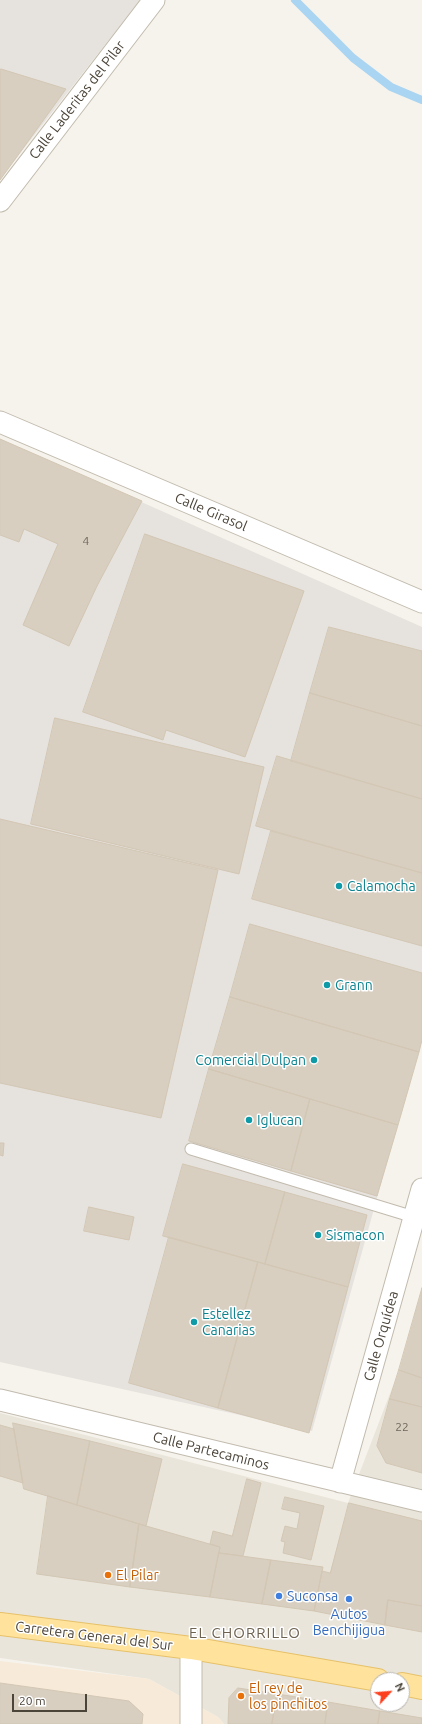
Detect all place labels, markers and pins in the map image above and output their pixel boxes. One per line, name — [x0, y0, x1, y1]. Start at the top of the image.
place label: Calamocha — [347, 878, 416, 894]
marker: Calamocha — [334, 881, 344, 891]
place label: Grann — [335, 977, 373, 993]
marker: Grann — [322, 980, 332, 990]
place label: Comercial Dulpan — [195, 1052, 306, 1068]
marker: Comercial Dulpan — [309, 1055, 319, 1065]
place label: Iglucan — [257, 1112, 302, 1128]
marker: Iglucan — [244, 1115, 254, 1125]
place label: Sismacon — [326, 1227, 385, 1243]
marker: Sismacon — [313, 1230, 323, 1240]
place label: Estellez Canarias — [202, 1306, 255, 1338]
marker: Estellez Canarias — [189, 1317, 199, 1327]
place label: El Pilar — [116, 1567, 159, 1583]
marker: El Pilar — [103, 1570, 113, 1580]
place label: Suconsa — [287, 1588, 338, 1604]
marker: Suconsa — [274, 1591, 284, 1601]
marker: Autos Benchijigua — [344, 1594, 354, 1604]
place label: Autos Benchijigua — [313, 1606, 385, 1638]
place label: El rey de los pinchitos — [249, 1680, 327, 1712]
marker: El rey de los pinchitos — [236, 1691, 246, 1701]

